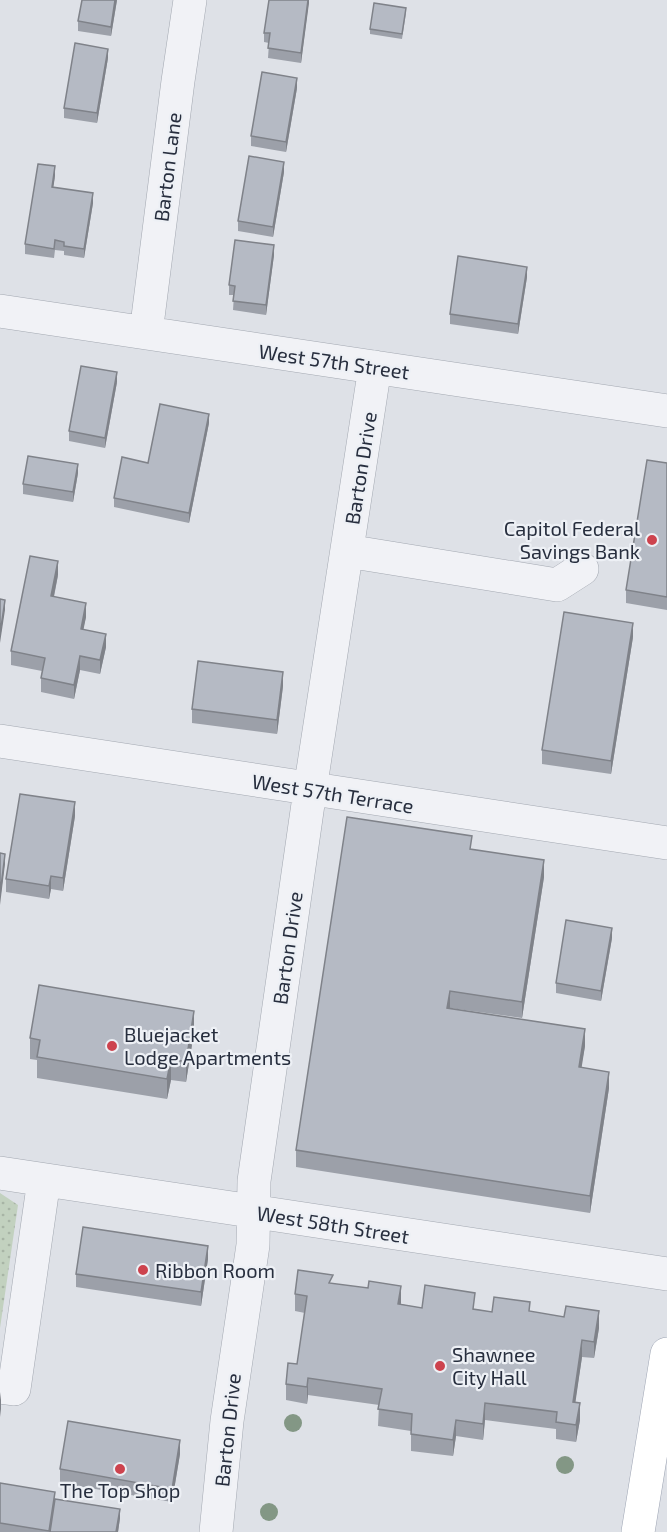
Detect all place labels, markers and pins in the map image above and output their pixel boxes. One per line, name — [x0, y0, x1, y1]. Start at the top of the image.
place label: Capitol Federal Savings Bank — [504, 516, 640, 563]
marker: Capitol Federal Savings Bank — [645, 533, 659, 547]
place label: Bluejacket Lodge Apartments — [124, 1022, 291, 1069]
marker: Bluejacket Lodge Apartments — [105, 1039, 119, 1053]
place label: Ribbon Room — [155, 1258, 275, 1282]
marker: Ribbon Room — [136, 1263, 150, 1277]
place label: Shawnee City Hall — [452, 1342, 535, 1389]
marker: Shawnee City Hall — [433, 1359, 447, 1373]
marker: The Top Shop — [113, 1462, 127, 1476]
place label: The Top Shop — [60, 1478, 180, 1502]

